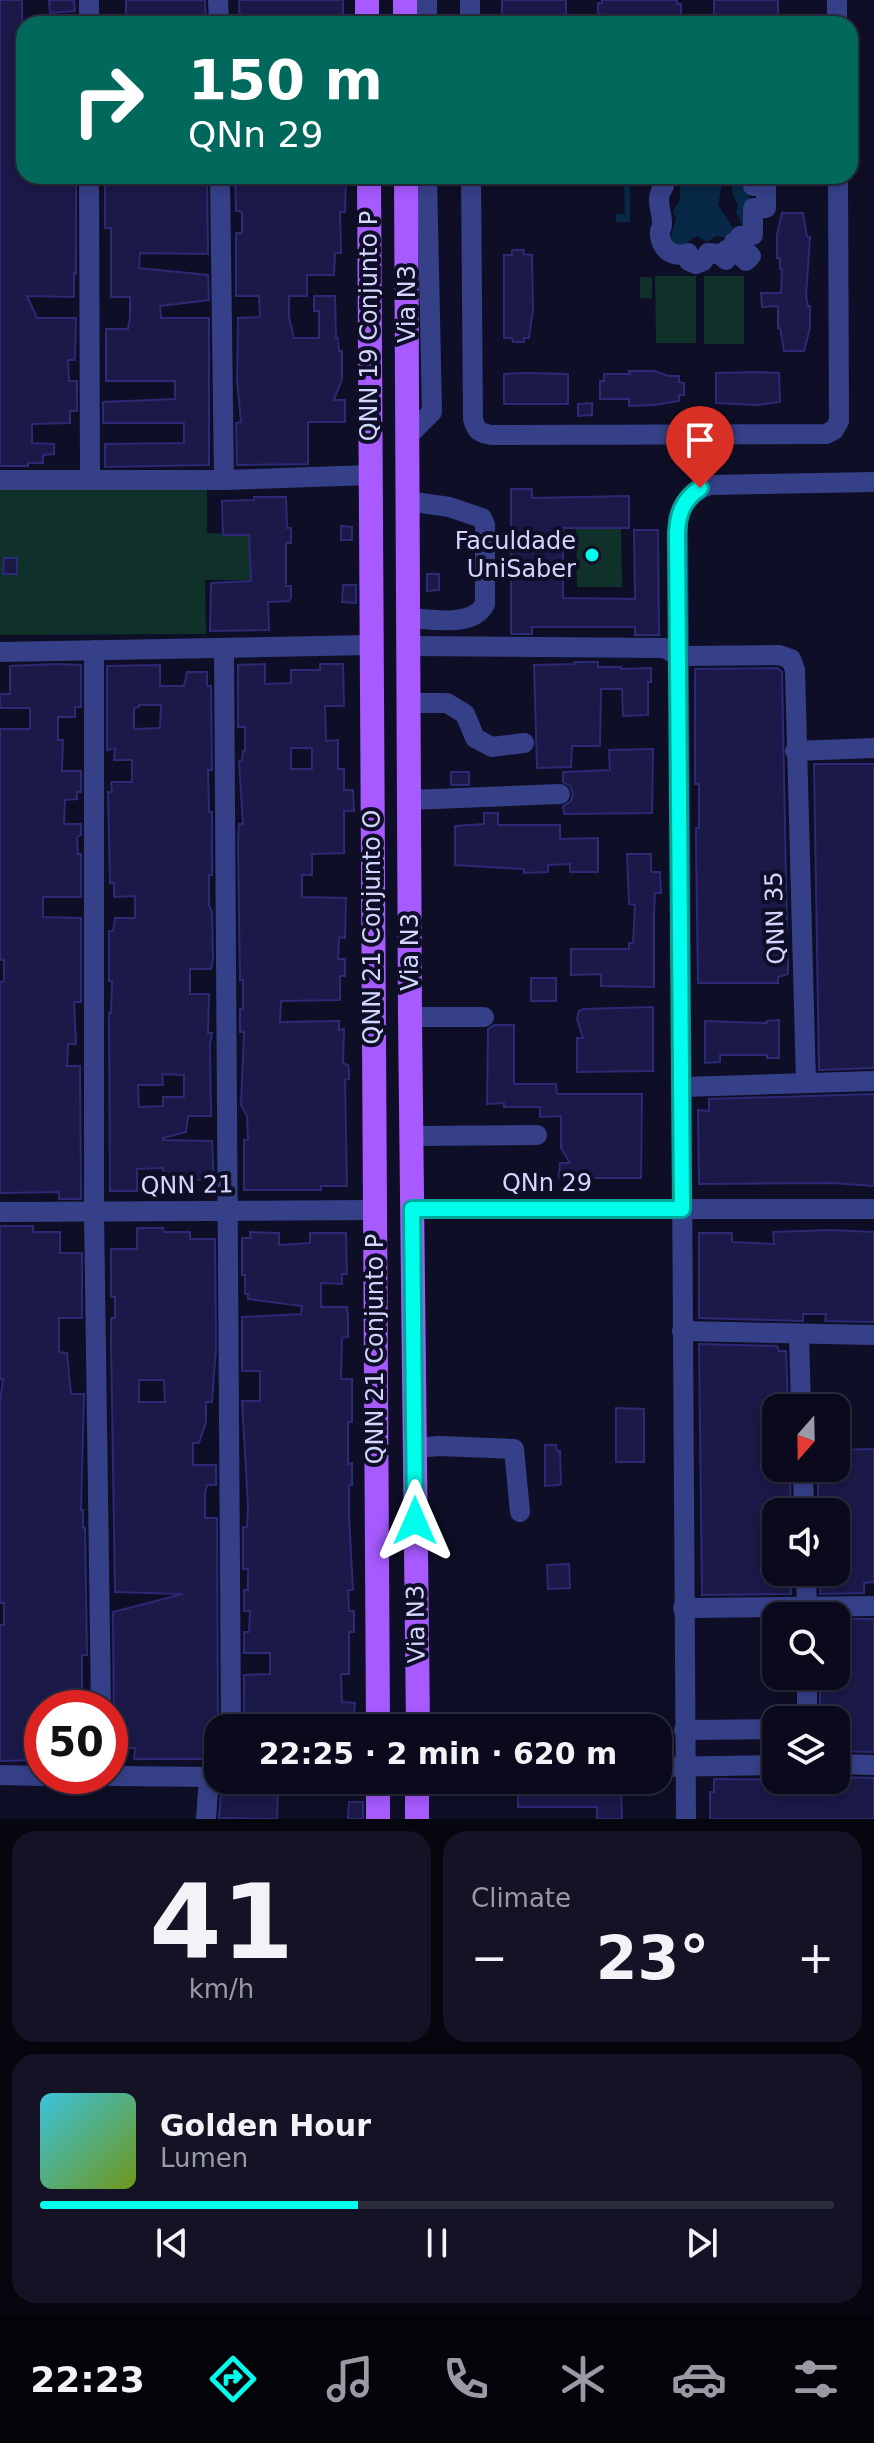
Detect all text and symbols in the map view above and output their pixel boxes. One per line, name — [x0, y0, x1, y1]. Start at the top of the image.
text: 150 m — [188, 47, 383, 112]
icon: right — [56, 48, 160, 152]
text: QNn 29 — [188, 114, 323, 155]
street label: QNN 19 Conjunto P — [355, 211, 383, 441]
street label: Via N3 — [393, 265, 421, 343]
pin — [666, 406, 734, 488]
icon: arrive — [678, 418, 722, 462]
place label: Faculdade UniSaber — [455, 527, 576, 583]
marker: Faculdade UniSaber — [583, 546, 601, 564]
street label: QNN 21 Conjunto O — [358, 810, 386, 1044]
street label: QNN 35 — [759, 871, 791, 965]
street label: Via N3 — [396, 913, 424, 991]
street label: QNn 29 — [502, 1169, 592, 1197]
street label: QNN 21 — [140, 1170, 234, 1200]
street label: QNN 21 Conjunto P — [361, 1234, 389, 1464]
north arrow — [762, 1394, 850, 1482]
map controls — [762, 1394, 850, 1794]
position arrow — [373, 1479, 457, 1563]
button: sound — [762, 1498, 850, 1586]
street label: Via N3 — [401, 1585, 431, 1663]
button: search — [762, 1602, 850, 1690]
speed limit sign: 50 — [24, 1690, 128, 1794]
button: layers — [762, 1706, 850, 1794]
text: 22:25 · 2 min · 620 m — [259, 1736, 617, 1771]
text: 41 — [149, 1861, 294, 1983]
text: Climate — [471, 1883, 571, 1913]
text: 23° — [596, 1923, 709, 1993]
text: − — [471, 1932, 508, 1983]
text: + — [797, 1932, 834, 1983]
text: km/h — [189, 1974, 254, 2004]
text: Golden Hour — [160, 2108, 371, 2143]
text: Lumen — [160, 2143, 248, 2173]
icon: previous — [150, 2221, 194, 2265]
icon: pause — [415, 2221, 459, 2265]
icon: next — [680, 2221, 724, 2265]
icon: directions — [205, 2351, 261, 2407]
icon: music — [322, 2351, 378, 2407]
icon: phone — [438, 2351, 494, 2407]
icon: climate — [555, 2351, 611, 2407]
icon: car — [671, 2351, 727, 2407]
icon: filters — [788, 2351, 844, 2407]
text: 22:23 — [30, 2359, 145, 2400]

